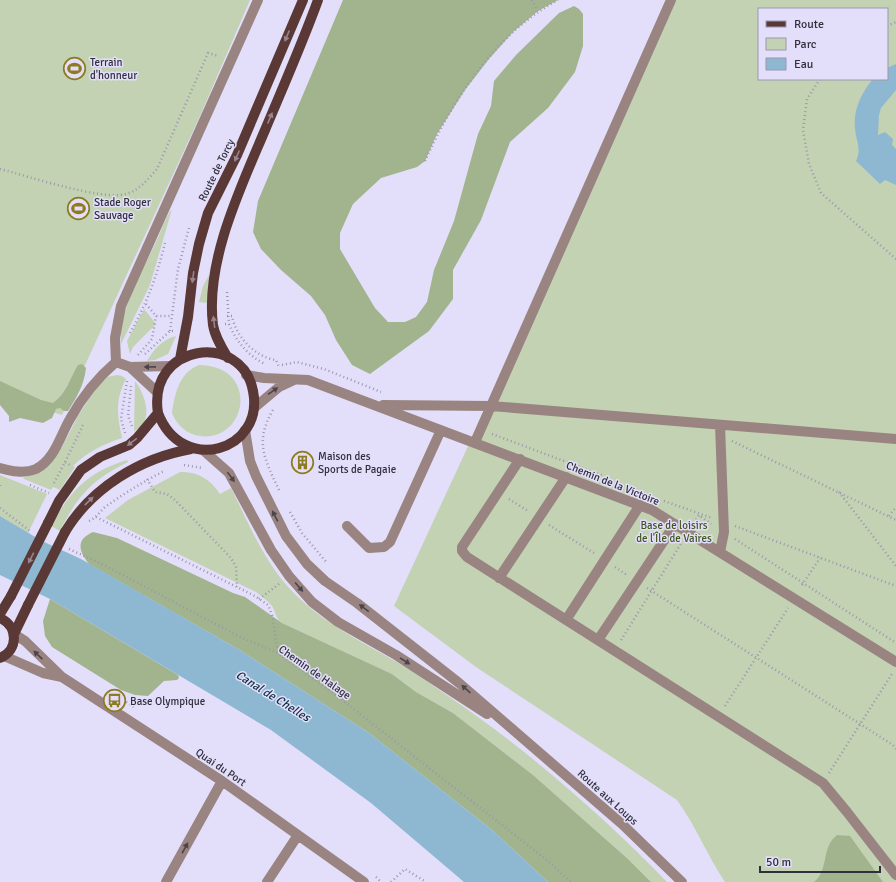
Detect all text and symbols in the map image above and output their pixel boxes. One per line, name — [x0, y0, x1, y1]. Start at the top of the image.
legend — [758, 8, 888, 80]
text: Route — [794, 17, 824, 32]
one-way arrow — [284, 30, 290, 42]
text: Parc — [794, 37, 817, 52]
sports icon: Terrain d'honneur — [61, 55, 87, 81]
place label: Terrain d'honneur — [90, 56, 137, 82]
text: Eau — [794, 57, 813, 72]
one-way arrow — [267, 112, 273, 124]
street label: Route de Torcy — [196, 136, 238, 204]
one-way arrow — [233, 150, 239, 162]
sports icon: Stade Roger Sauvage — [66, 195, 92, 221]
place label: Stade Roger Sauvage — [94, 196, 151, 222]
one-way arrow — [190, 271, 196, 283]
one-way arrow — [211, 316, 217, 328]
one-way arrow — [143, 364, 156, 370]
one-way arrow — [268, 387, 278, 395]
one-way arrow — [126, 438, 137, 446]
building icon: Maison des Sports de Pagaie — [289, 449, 315, 475]
place label: Maison des Sports de Pagaie — [318, 450, 396, 476]
street label: Chemin de la Victoire — [564, 459, 661, 508]
one-way arrow — [227, 472, 235, 482]
one-way arrow — [84, 496, 94, 506]
one-way arrow — [272, 510, 278, 522]
park label: Base de loisirs de l'Île de Vaires — [636, 519, 712, 545]
one-way arrow — [27, 552, 34, 563]
one-way arrow — [294, 583, 303, 592]
one-way arrow — [359, 604, 369, 612]
street label: Chemin de Halage — [276, 643, 353, 702]
one-way arrow — [33, 650, 43, 659]
one-way arrow — [399, 657, 411, 664]
water label: Canal de Chelles — [233, 668, 314, 726]
one-way arrow — [461, 684, 471, 693]
bus stop icon: Base Olympique — [101, 688, 127, 714]
place label: Base Olympique — [130, 695, 205, 708]
street label: Quai du Port — [193, 746, 249, 789]
street label: Route aux Loups — [575, 767, 641, 828]
one-way arrow — [182, 842, 188, 854]
scale bar — [760, 848, 880, 874]
text: 50 m — [766, 855, 791, 870]

